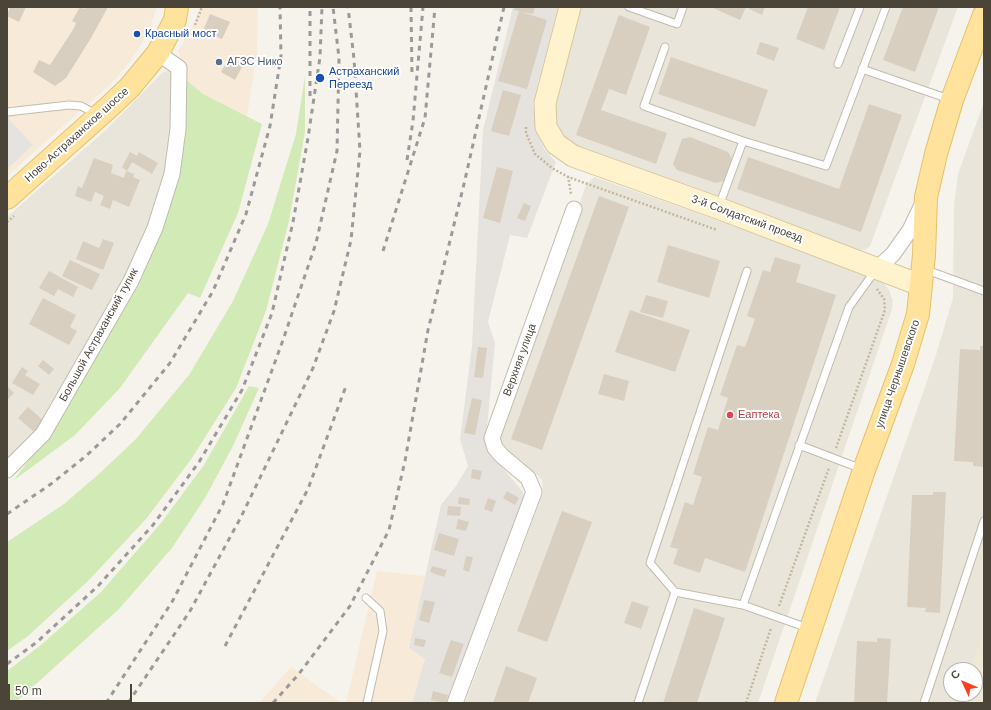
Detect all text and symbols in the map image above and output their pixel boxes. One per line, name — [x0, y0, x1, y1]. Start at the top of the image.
place label: Красный мост — [145, 27, 217, 41]
marker: Красный мост — [132, 29, 142, 39]
place label: АГЗС Нико — [227, 55, 283, 69]
marker: АГЗС Нико — [214, 57, 224, 67]
place label: Астраханский Переезд — [329, 65, 399, 91]
marker: Астраханский Переезд — [314, 72, 326, 84]
street label: Ново-Астраханское шоссе — [22, 85, 132, 185]
street label: 3-й Солдатский проезд — [690, 193, 804, 245]
street label: Большой Астраханский тупик — [57, 266, 141, 404]
street label: улица Чернышевского — [873, 318, 923, 430]
street label: Верхняя улица — [501, 322, 539, 398]
place label: Еаптека — [738, 408, 780, 422]
marker: Еаптека — [725, 410, 735, 420]
north arrow — [943, 662, 983, 702]
text: С — [948, 667, 962, 681]
scale bar — [10, 676, 134, 702]
text: 50 m — [15, 684, 42, 698]

